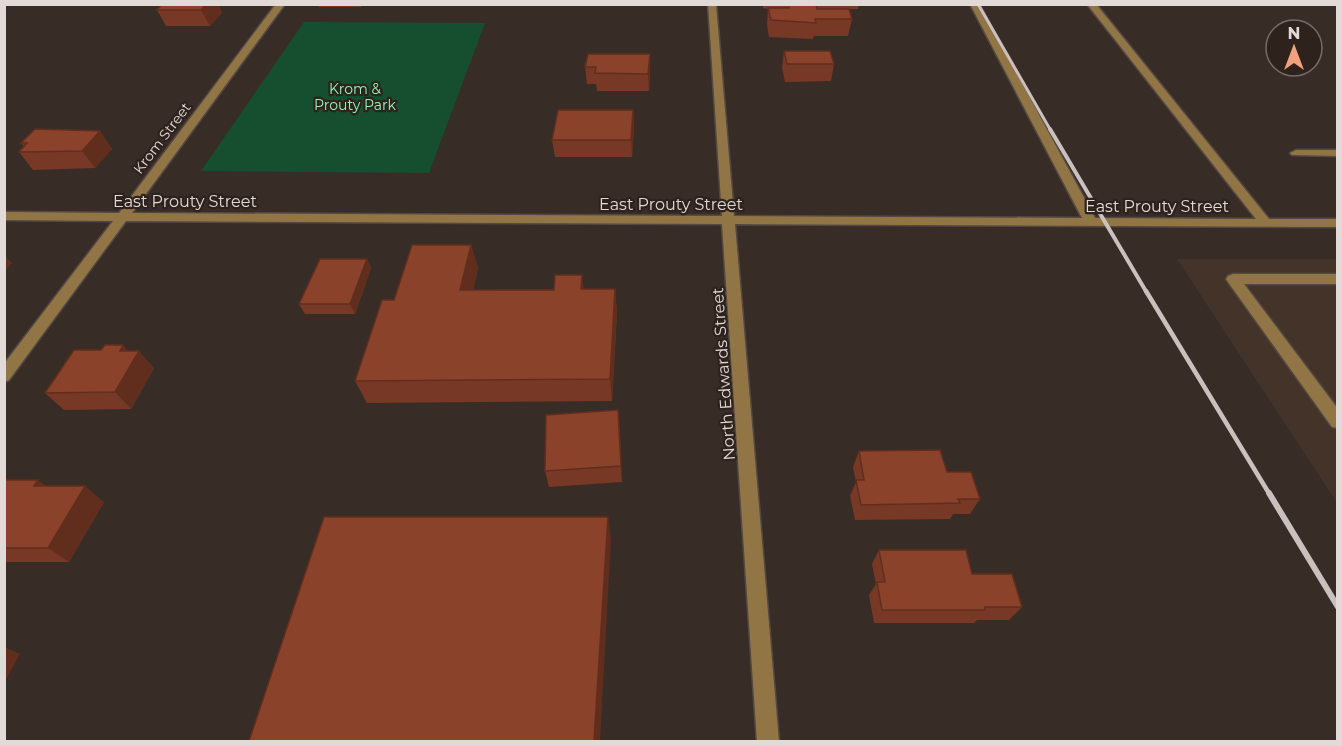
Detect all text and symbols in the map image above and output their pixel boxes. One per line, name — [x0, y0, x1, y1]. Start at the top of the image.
north arrow — [1264, 18, 1324, 78]
text: N — [1288, 24, 1300, 43]
park label: Krom & Prouty Park — [314, 80, 397, 114]
street label: Krom Street — [129, 98, 195, 177]
street label: East Prouty Street — [113, 192, 257, 211]
street label: East Prouty Street — [599, 195, 743, 214]
street label: East Prouty Street — [1085, 197, 1229, 216]
street label: North Edwards Street — [708, 286, 739, 461]

